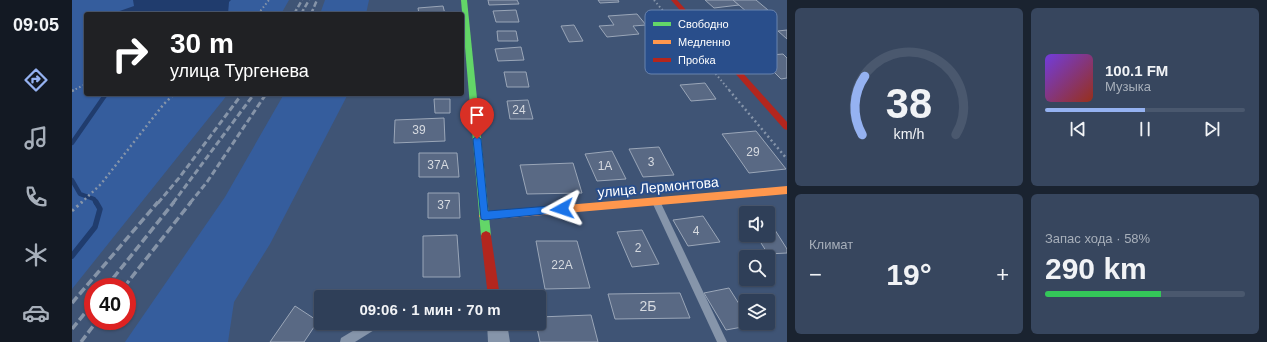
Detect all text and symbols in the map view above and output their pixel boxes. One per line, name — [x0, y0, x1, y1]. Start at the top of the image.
legend — [645, 10, 777, 74]
text: 09:05 — [13, 15, 59, 35]
text: Свободно — [678, 18, 729, 30]
icon: right — [104, 28, 156, 80]
text: 30 m — [170, 28, 234, 59]
text: Медленно — [678, 36, 730, 48]
text: Пробка — [678, 54, 716, 66]
text: улица Тургенева — [170, 61, 309, 81]
text: 100.1 FM — [1105, 62, 1168, 79]
icon: directions — [22, 66, 50, 94]
text: Музыка — [1105, 79, 1151, 94]
text: 38 — [886, 80, 932, 127]
pin — [460, 98, 494, 139]
house number: 24 — [512, 103, 526, 117]
icon: arrive — [466, 104, 488, 126]
icon: previous — [1067, 118, 1089, 140]
icon: pause — [1134, 118, 1156, 140]
icon: next — [1201, 118, 1223, 140]
house number: 39 — [412, 123, 426, 137]
icon: music — [22, 124, 50, 152]
text: km/h — [894, 126, 925, 142]
house number: 29 — [746, 145, 760, 159]
house number: 3 — [648, 155, 655, 169]
house number: 37А — [427, 158, 449, 172]
house number: 1А — [598, 159, 612, 173]
street label: улица Лермонтова — [597, 174, 719, 200]
icon: phone — [22, 183, 50, 211]
position arrow — [541, 188, 583, 230]
house number: 37 — [437, 198, 451, 212]
map controls — [739, 206, 775, 330]
button: sound — [739, 206, 775, 242]
house number: 4 — [693, 224, 700, 238]
text: Запас хода · 58% — [1045, 231, 1150, 246]
text: Климат — [809, 237, 853, 252]
icon: climate — [22, 241, 50, 269]
house number: 2 — [635, 241, 642, 255]
button: search — [739, 250, 775, 286]
text: 290 km — [1045, 252, 1147, 285]
house number: 22А — [551, 258, 573, 272]
text: 19° — [886, 258, 932, 291]
text: − — [809, 262, 822, 287]
text: + — [996, 262, 1009, 287]
speed limit sign: 40 — [84, 278, 136, 330]
button: layers — [739, 294, 775, 330]
house number: 2Б — [640, 298, 656, 314]
icon: car — [22, 299, 50, 327]
text: 09:06 · 1 мин · 70 m — [359, 301, 501, 318]

